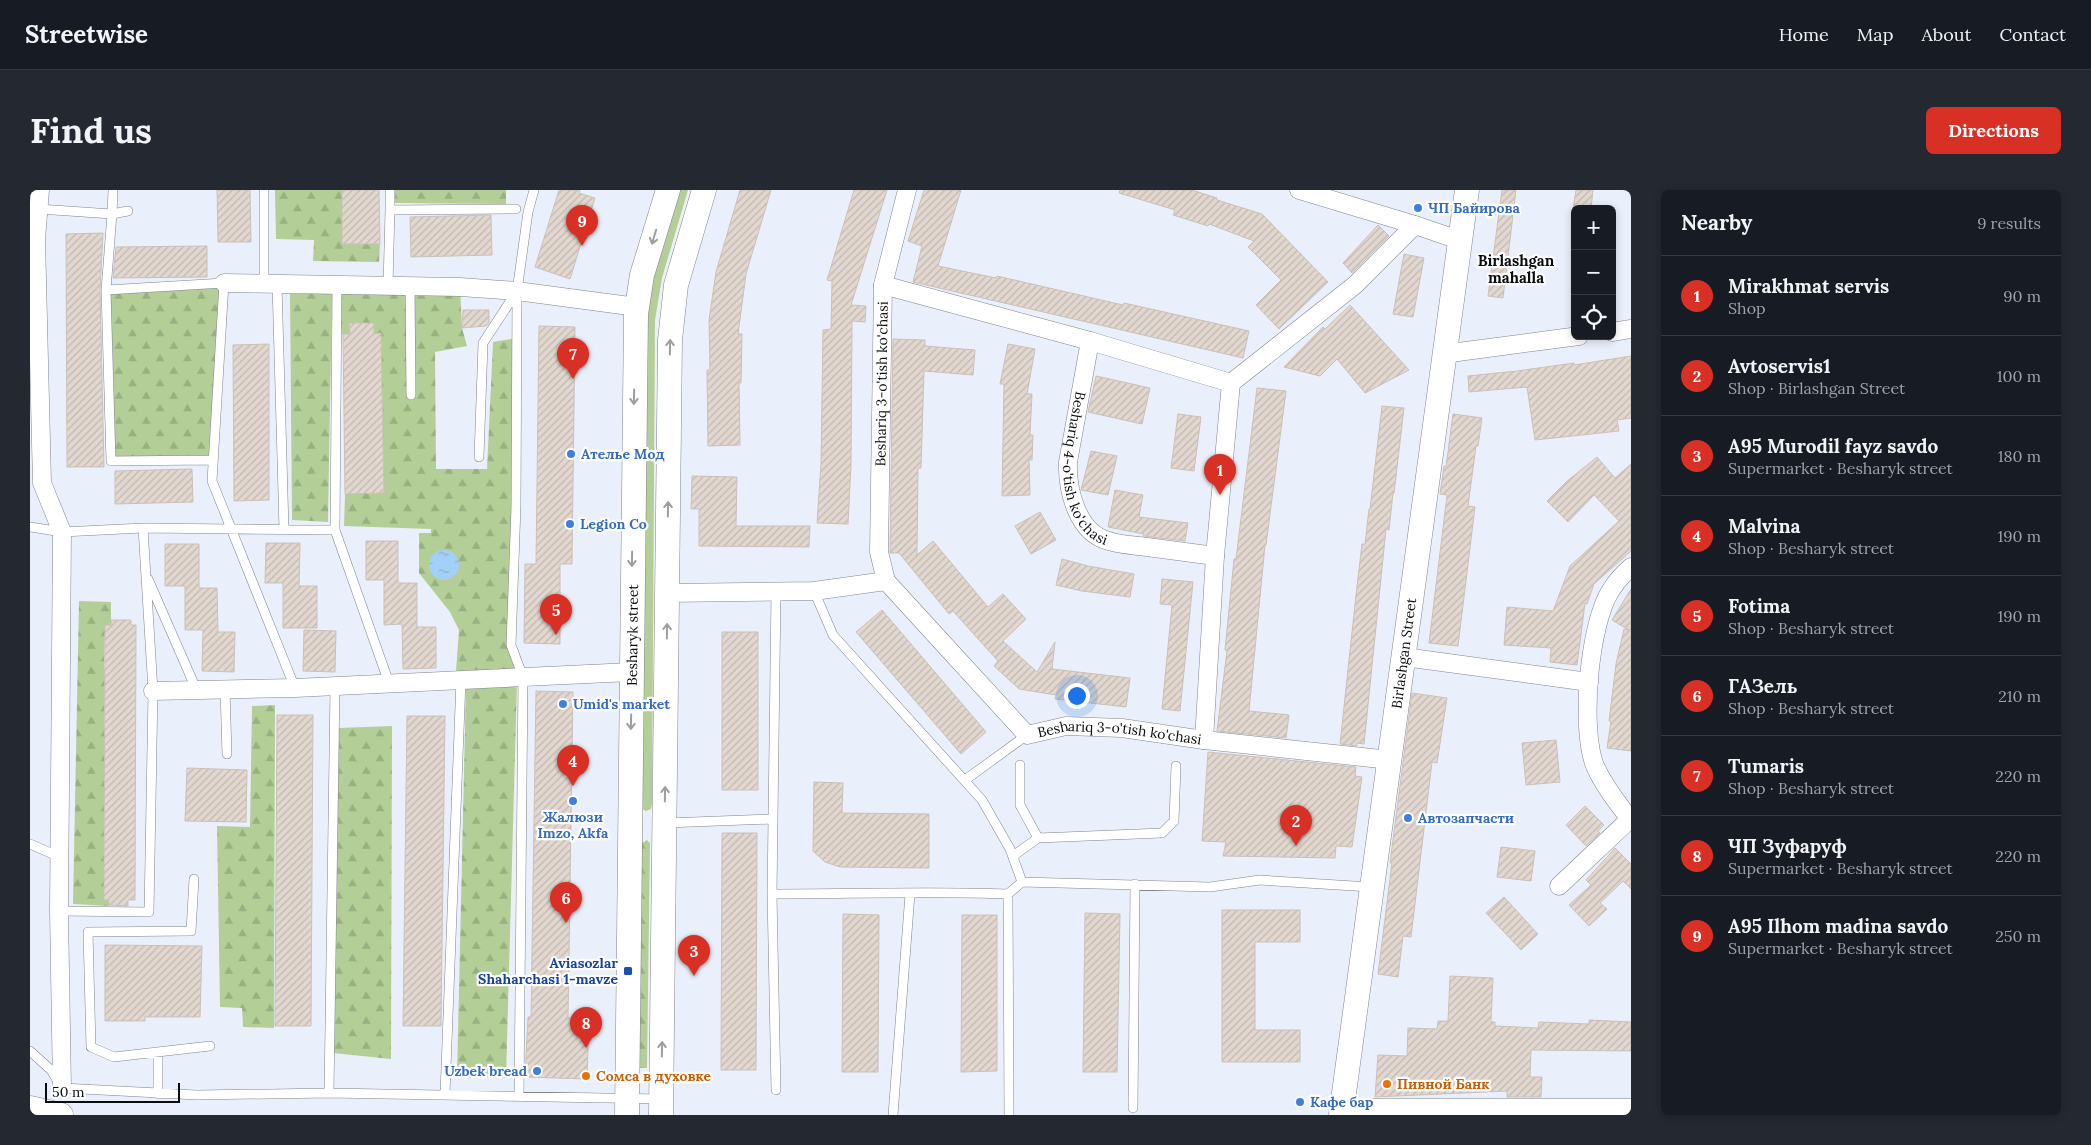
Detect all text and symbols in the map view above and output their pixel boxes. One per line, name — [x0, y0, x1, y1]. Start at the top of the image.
text: Streetwise — [25, 19, 148, 50]
text: Home — [1779, 23, 1829, 46]
text: Map — [1857, 23, 1893, 46]
text: About — [1921, 23, 1971, 46]
text: Contact — [1999, 23, 2066, 46]
button: Directions — [1926, 107, 2061, 154]
text: Find us — [30, 108, 152, 153]
place label: ЧП Байирова — [1428, 199, 1521, 217]
marker: ЧП Байирова — [1412, 202, 1424, 214]
pin: 9 — [566, 205, 598, 246]
map controls — [1571, 205, 1616, 340]
button: + — [1571, 205, 1616, 250]
text: Nearby — [1681, 209, 1752, 236]
text: 9 results — [1977, 213, 2041, 233]
one-way arrow — [648, 228, 658, 244]
button: − — [1571, 250, 1616, 295]
district label: Birlashgan mahalla — [1478, 251, 1555, 287]
text: Mirakhmat servis — [1728, 274, 1889, 298]
text: 1 — [1694, 286, 1700, 306]
text: 90 m — [2003, 286, 2041, 306]
button: locate — [1571, 295, 1616, 340]
text: Shop — [1728, 298, 1766, 318]
street label: Beshariq 3-o'tish ko'chasi — [871, 301, 892, 467]
pin: 7 — [557, 338, 589, 379]
one-way arrow — [665, 339, 674, 355]
text: Avtoservis1 — [1728, 354, 1831, 378]
text: 2 — [1693, 366, 1701, 386]
text: 100 m — [1997, 366, 2041, 386]
text: Shop · Birlashgan Street — [1728, 378, 1905, 398]
one-way arrow — [629, 388, 639, 405]
street label: Beshariq 4-o'tish ko'chasi — [1059, 390, 1110, 549]
text: A95 Murodil fayz savdo — [1728, 434, 1938, 458]
place label: Ателье Мод — [581, 445, 665, 463]
text: 3 — [1693, 446, 1701, 466]
text: 180 m — [1998, 446, 2041, 466]
marker: Ателье Мод — [565, 448, 577, 460]
pin: 1 — [1204, 454, 1236, 495]
text: Supermarket · Besharyk street — [1728, 458, 1953, 478]
one-way arrow — [663, 501, 673, 518]
text: Malvina — [1728, 514, 1801, 538]
place label: Legion Co — [580, 515, 647, 533]
marker: Legion Co — [564, 518, 576, 530]
text: 4 — [1693, 526, 1701, 546]
text: 190 m — [1997, 526, 2041, 546]
text: Shop · Besharyk street — [1728, 538, 1894, 558]
one-way arrow — [627, 551, 637, 567]
street label: Besharyk street — [623, 584, 642, 686]
pin: 5 — [540, 594, 572, 635]
text: Fotima — [1728, 594, 1790, 618]
street label: Birlashgan Street — [1387, 596, 1420, 710]
text: 5 — [1693, 606, 1701, 626]
text: 190 m — [1997, 606, 2041, 626]
text: Shop · Besharyk street — [1728, 618, 1894, 638]
one-way arrow — [662, 623, 672, 640]
text: ГАЗель — [1728, 674, 1798, 698]
your location — [1064, 683, 1090, 709]
text: 6 — [1692, 686, 1702, 706]
text: 210 m — [1998, 686, 2041, 706]
place label: Umid's market — [573, 695, 670, 713]
marker: Umid's market — [557, 698, 569, 710]
text: Shop · Besharyk street — [1728, 698, 1894, 718]
one-way arrow — [626, 714, 636, 730]
street label: Beshariq 3-o'tish ko'chasi — [1036, 717, 1203, 749]
pin: 4 — [557, 745, 589, 786]
text: Tumaris — [1728, 754, 1804, 778]
text: 7 — [1693, 766, 1701, 786]
text: 220 m — [1995, 766, 2041, 786]
text: Shop · Besharyk street — [1728, 778, 1894, 798]
one-way arrow — [660, 786, 670, 802]
marker: Жалюзи Imzo, Akfa — [567, 795, 579, 807]
pin: 2 — [1280, 805, 1312, 846]
place label: Жалюзи Imzo, Akfa — [538, 808, 609, 842]
place label: Автозапчасти — [1418, 809, 1514, 827]
marker: Автозапчасти — [1402, 812, 1414, 824]
text: ЧП Зуфаруф — [1728, 834, 1847, 858]
text: 8 — [1692, 846, 1702, 866]
text: 220 m — [1995, 846, 2041, 866]
text: Supermarket · Besharyk street — [1728, 858, 1953, 878]
pin: 6 — [550, 882, 582, 923]
text: A95 Ilhom madina savdo — [1728, 914, 1948, 938]
text: 9 — [1692, 926, 1702, 946]
text: 250 m — [1995, 926, 2041, 946]
pin: 3 — [678, 935, 710, 976]
text: Supermarket · Besharyk street — [1728, 938, 1953, 958]
place label: Aviasozlar Shaharchasi 1-mavze — [478, 954, 618, 988]
marker: Aviasozlar Shaharchasi 1-mavze — [622, 965, 634, 977]
pin: 8 — [570, 1007, 602, 1048]
one-way arrow — [657, 1041, 667, 1058]
place label: Uzbek bread — [444, 1062, 527, 1080]
marker: Uzbek bread — [531, 1065, 543, 1077]
place label: Сомса в духовке — [596, 1067, 712, 1085]
marker: Сомса в духовке — [580, 1070, 592, 1082]
place label: Пивной Банк — [1397, 1075, 1490, 1093]
marker: Пивной Банк — [1381, 1078, 1393, 1090]
scale bar — [45, 1080, 180, 1103]
text: 50 m — [52, 1083, 85, 1101]
place label: Кафе бар — [1310, 1093, 1373, 1111]
marker: Кафе бар — [1294, 1096, 1306, 1108]

